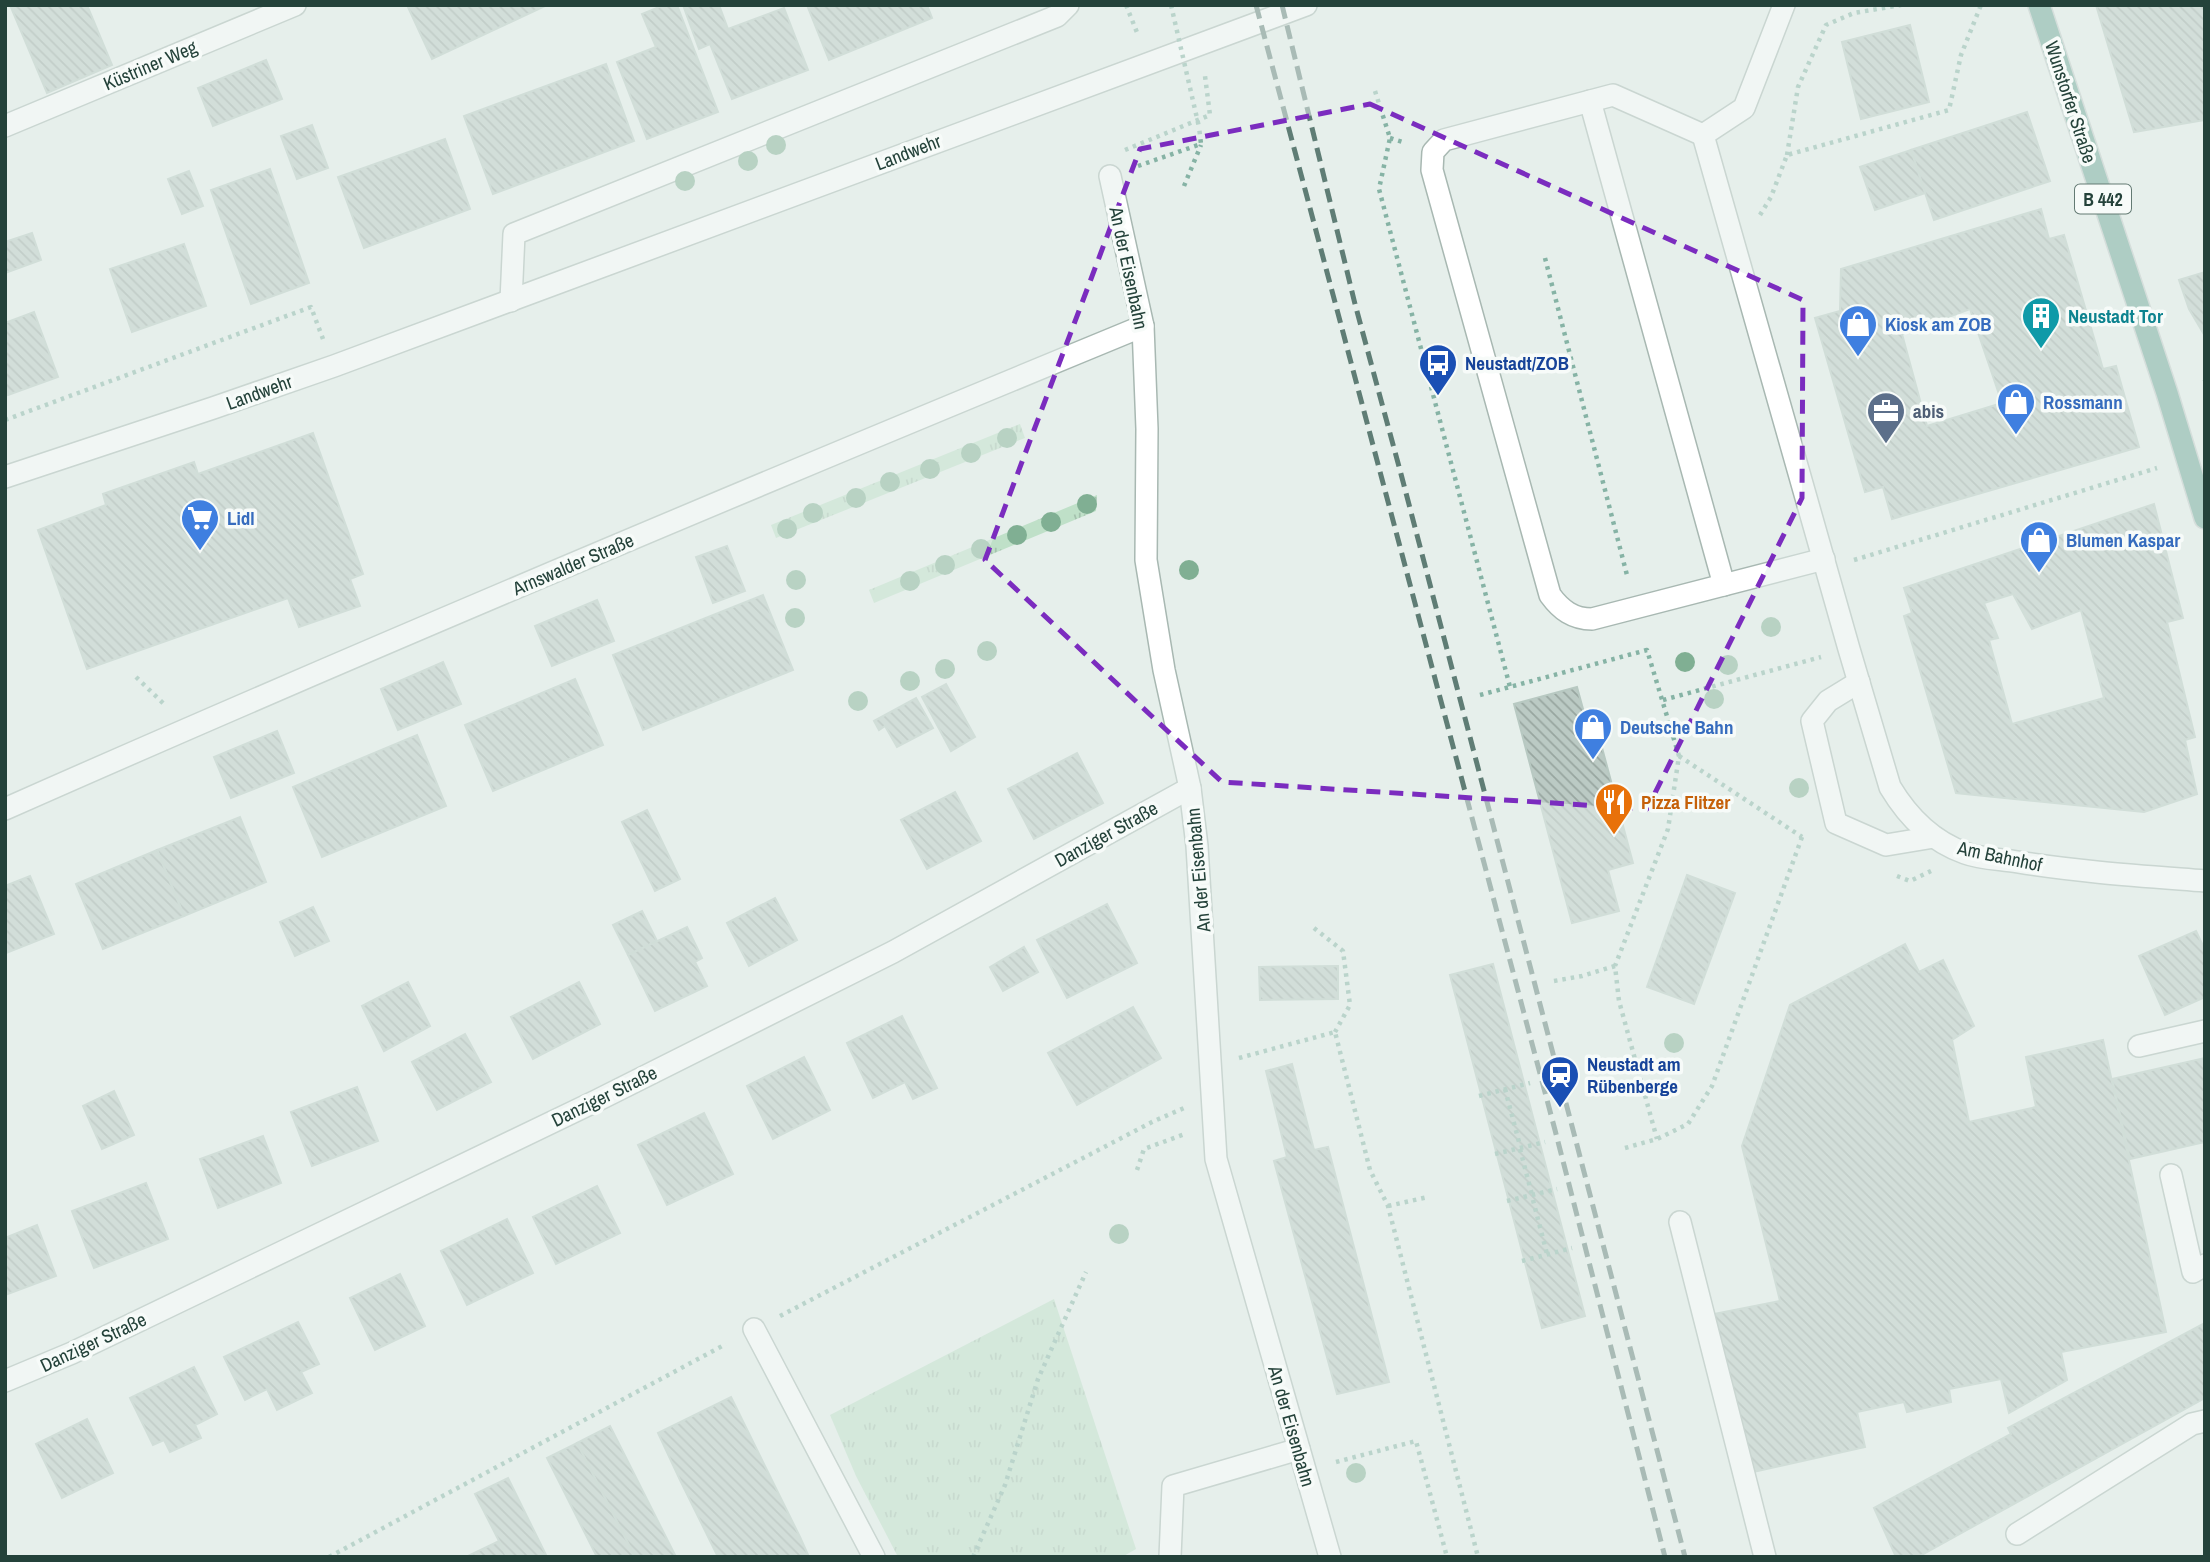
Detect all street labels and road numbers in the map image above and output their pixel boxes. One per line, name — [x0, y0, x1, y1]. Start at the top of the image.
street label: Küstriner Weg — [99, 34, 201, 96]
street label: Wunstorfer Straße — [2039, 38, 2103, 166]
street label: Landwehr — [871, 127, 945, 176]
road number: B 442 — [2075, 184, 2131, 214]
street label: An der Eisenbahn — [1103, 203, 1155, 332]
street label: Landwehr — [222, 368, 296, 416]
street label: Arnswalder Straße — [508, 527, 637, 602]
street label: Danziger Straße — [1050, 795, 1162, 873]
street label: An der Eisenbahn — [1180, 807, 1216, 934]
street label: Am Bahnhof — [1954, 834, 2045, 878]
street label: Danziger Straße — [547, 1059, 661, 1133]
street label: Danziger Straße — [36, 1306, 150, 1378]
street label: An der Eisenbahn — [1262, 1361, 1322, 1490]

